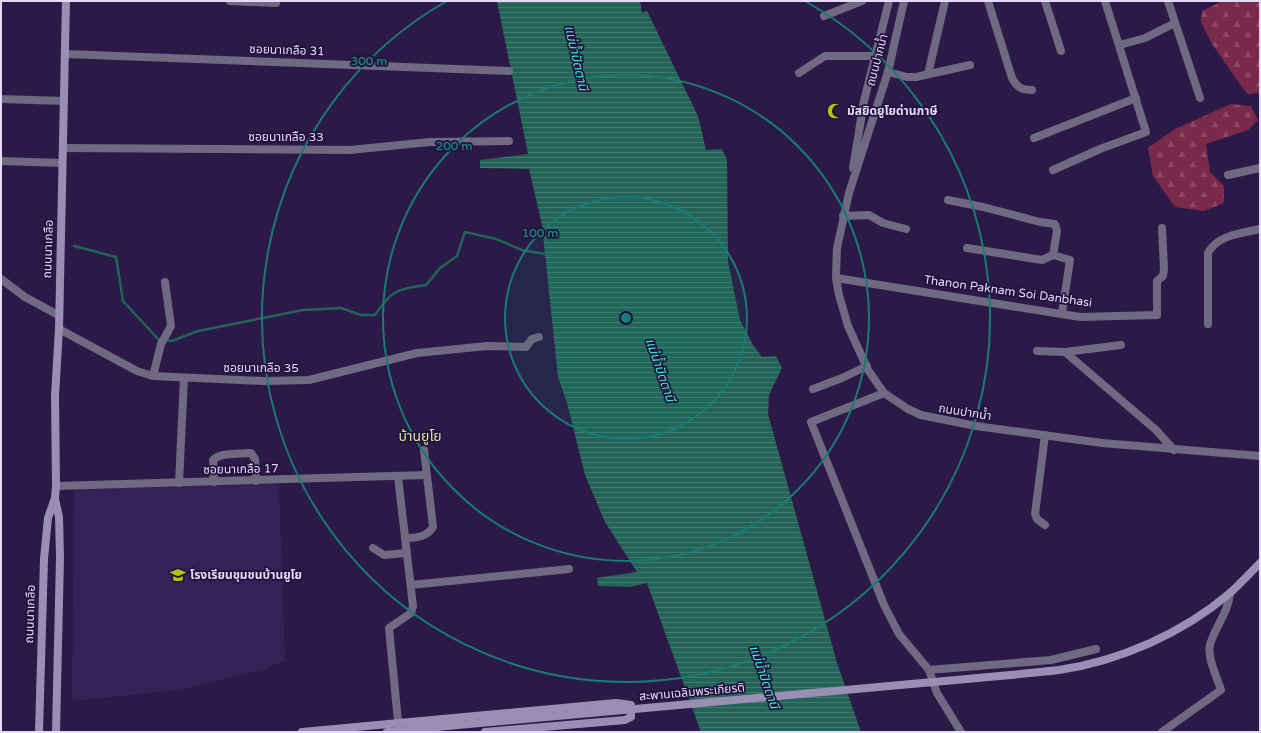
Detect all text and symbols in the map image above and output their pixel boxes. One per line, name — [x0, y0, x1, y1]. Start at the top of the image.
water label: แม่น้ำปัตตานี — [561, 23, 594, 94]
street label: ถนนปากน้ำ — [861, 32, 891, 88]
street label: ซอยนาเกลือ 31 — [249, 42, 325, 58]
text: 300 m — [351, 54, 387, 68]
mosque icon: มัสยิดยูโยด่านภาษี — [826, 102, 844, 120]
place label: มัสยิดยูโยด่านภาษี — [847, 104, 938, 119]
street label: ซอยนาเกลือ 33 — [248, 130, 324, 144]
text: 200 m — [436, 139, 472, 153]
street label: ถนนนาเกลือ — [40, 219, 56, 279]
text: 100 m — [522, 226, 558, 240]
street label: Thanon Paknam Soi Danbhasi — [923, 272, 1093, 310]
centre of rings — [619, 311, 633, 325]
water label: แม่น้ำปัตตานี — [642, 335, 681, 406]
street label: ซอยนาเกลือ 35 — [223, 361, 299, 375]
street label: ถนนปากน้ำ — [937, 399, 993, 423]
district label: บ้านยูโย — [398, 428, 442, 445]
street label: ซอยนาเกลือ 17 — [203, 461, 279, 477]
school or university icon: โรงเรียนชุมชนบ้านยูโย — [169, 566, 187, 584]
place label: โรงเรียนชุมชนบ้านยูโย — [190, 568, 302, 583]
street label: ถนนนาเกลือ — [22, 584, 38, 644]
water label: แม่น้ำปัตตานี — [746, 642, 785, 713]
street label: สะพานเฉลิมพระเกียรติ — [639, 680, 745, 704]

